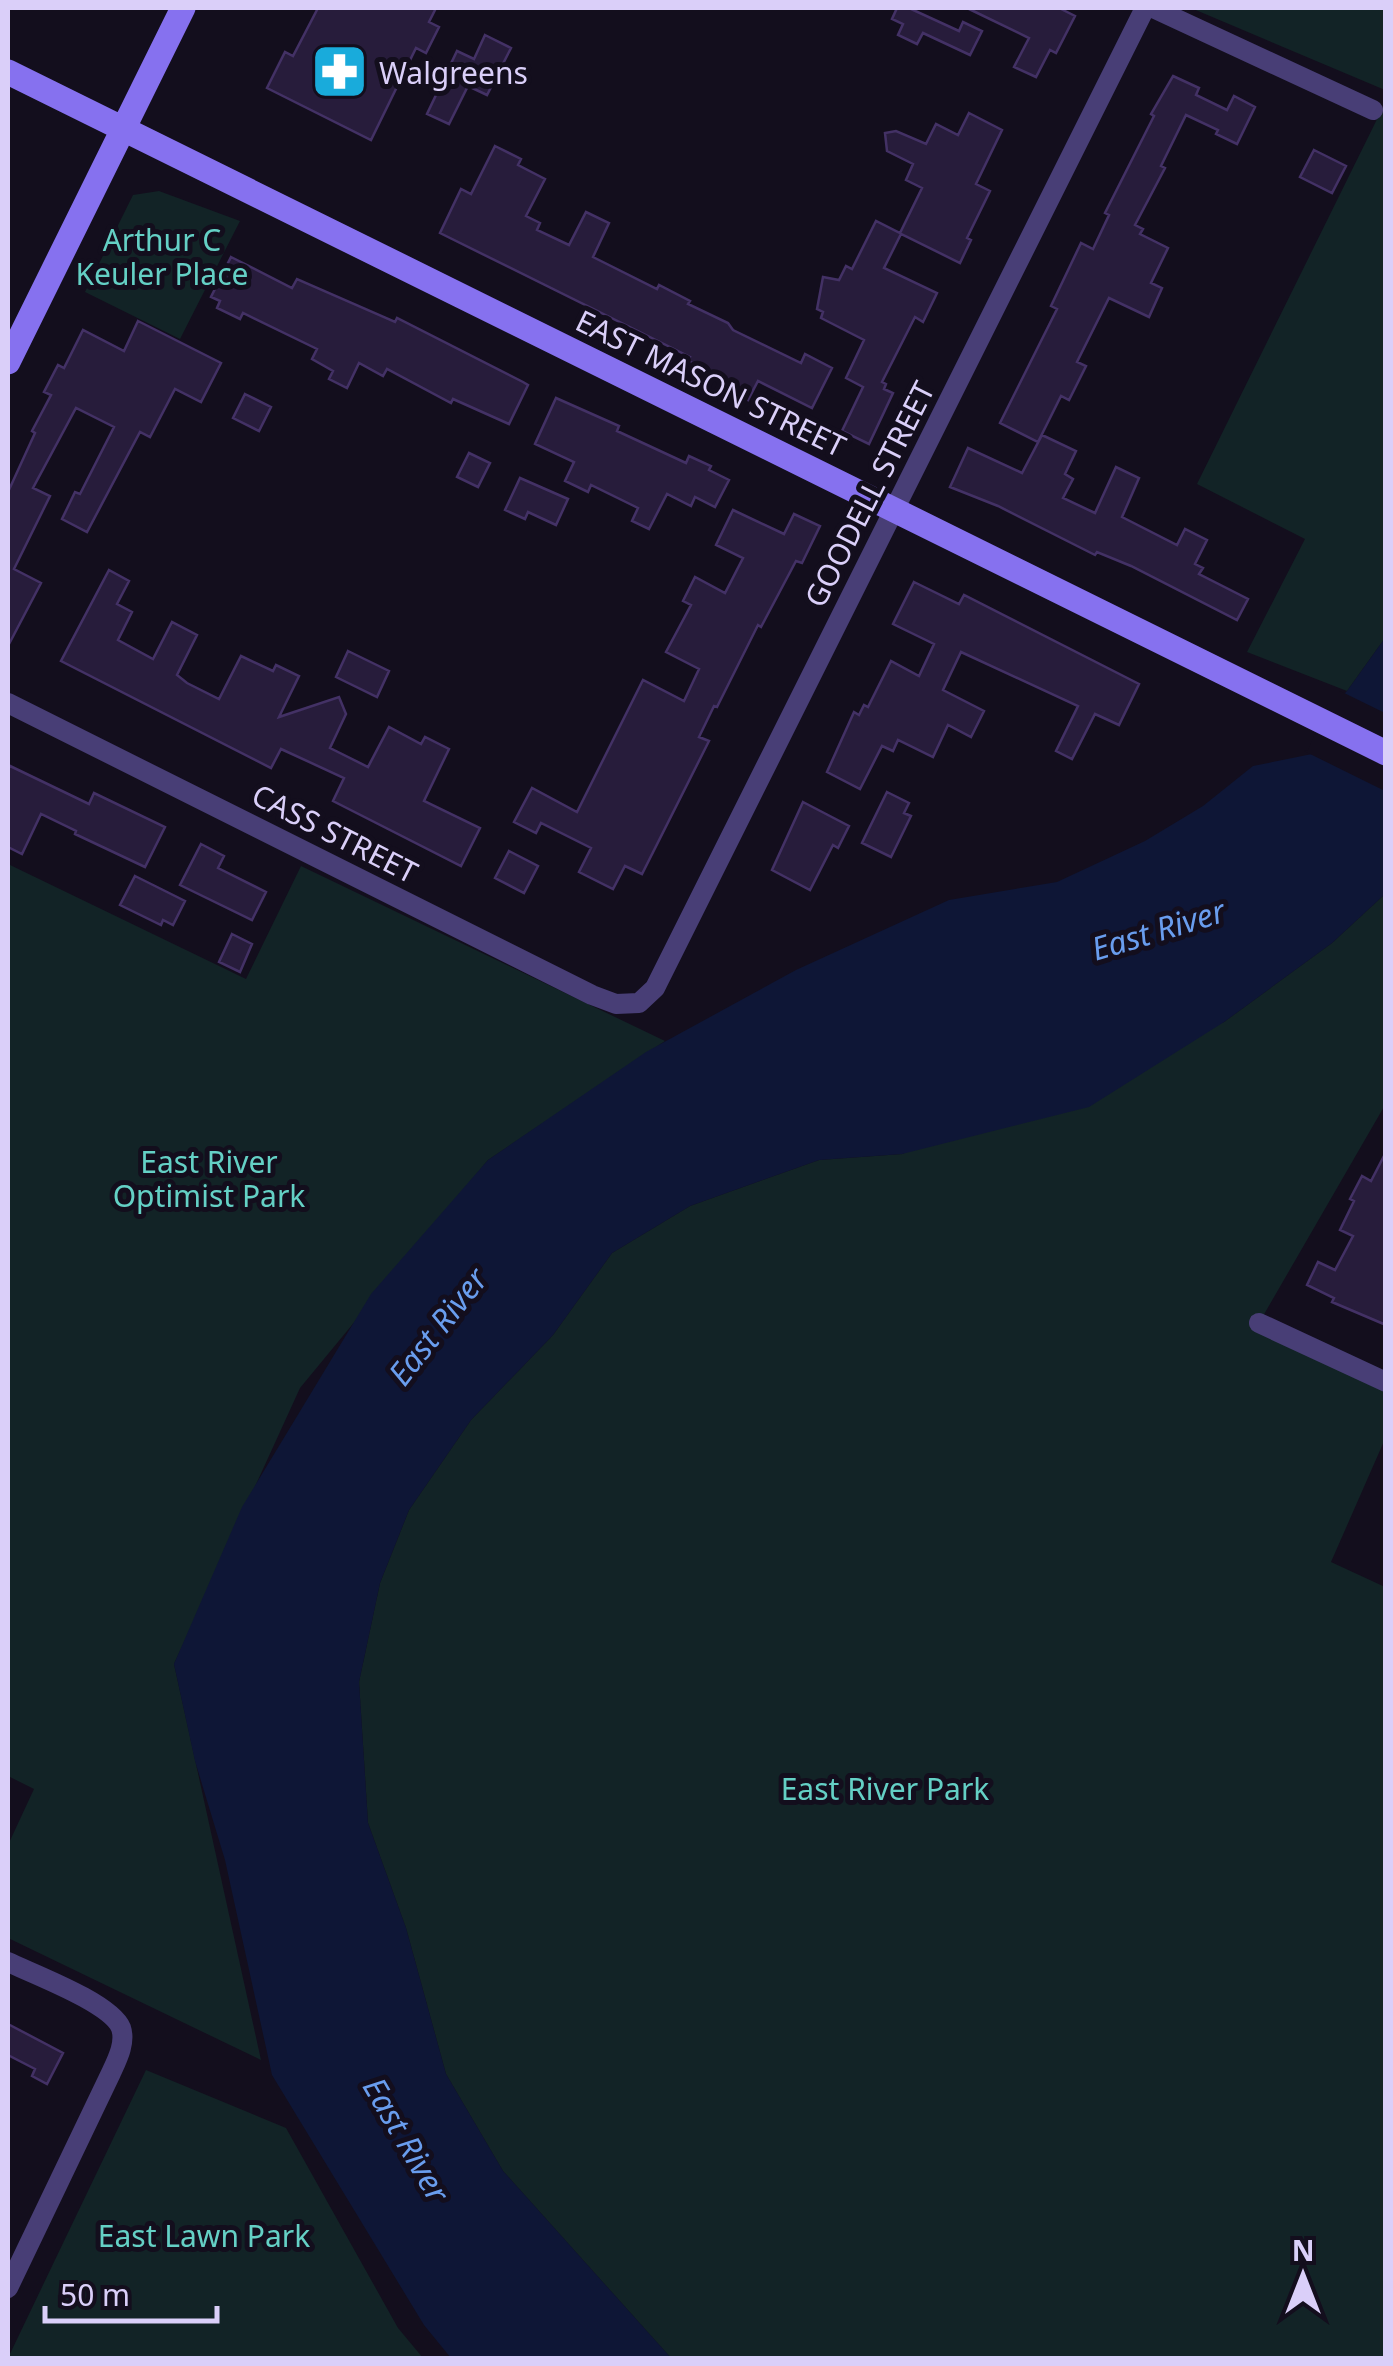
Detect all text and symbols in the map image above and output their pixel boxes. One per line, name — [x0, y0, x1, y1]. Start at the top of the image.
pharmacy icon: Walgreens — [310, 42, 370, 102]
place label: Walgreens — [379, 52, 528, 93]
park label: Arthur C Keuler Place — [76, 219, 248, 294]
street label: EAST MASON STREET — [569, 300, 853, 466]
street label: GOODELL STREET — [794, 374, 944, 614]
street label: CASS STREET — [245, 774, 425, 892]
water label: East River — [1086, 888, 1231, 970]
park label: East River Optimist Park — [113, 1141, 305, 1216]
water label: East River — [378, 1258, 497, 1393]
park label: East River Park — [781, 1768, 989, 1809]
water label: East River — [354, 2069, 461, 2210]
park label: East Lawn Park — [98, 2215, 310, 2256]
north arrow — [1253, 2226, 1353, 2326]
text: N — [1292, 2231, 1314, 2269]
scale bar — [45, 2261, 218, 2323]
text: 50 m — [60, 2274, 130, 2315]

